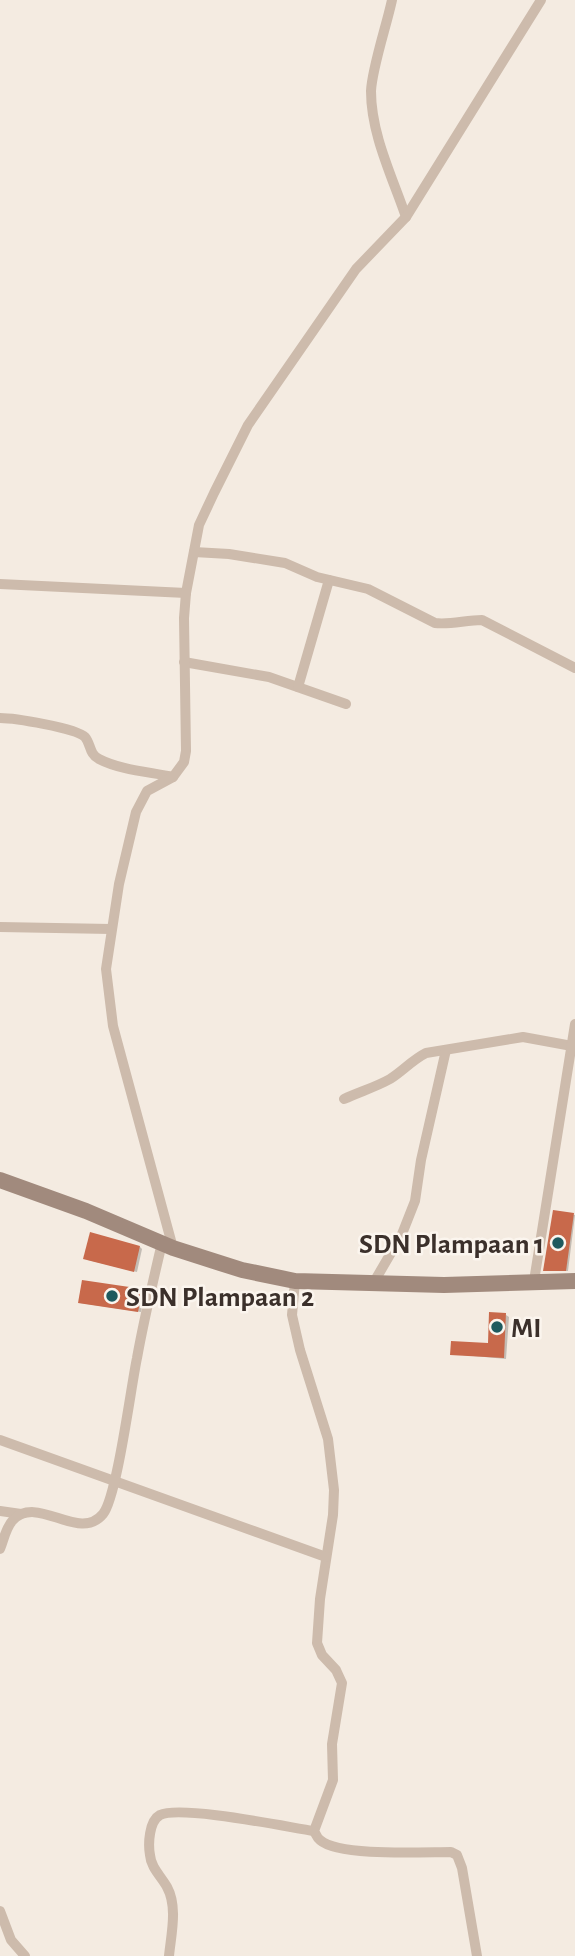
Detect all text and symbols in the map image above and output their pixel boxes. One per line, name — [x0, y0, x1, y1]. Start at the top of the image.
place label: SDN Plampaan 1 — [359, 1231, 544, 1259]
marker: SDN Plampaan 1 — [550, 1235, 566, 1251]
place label: SDN Plampaan 2 — [126, 1284, 314, 1312]
marker: SDN Plampaan 2 — [104, 1288, 120, 1304]
place label: MI — [511, 1315, 542, 1343]
marker: MI — [489, 1319, 505, 1335]

